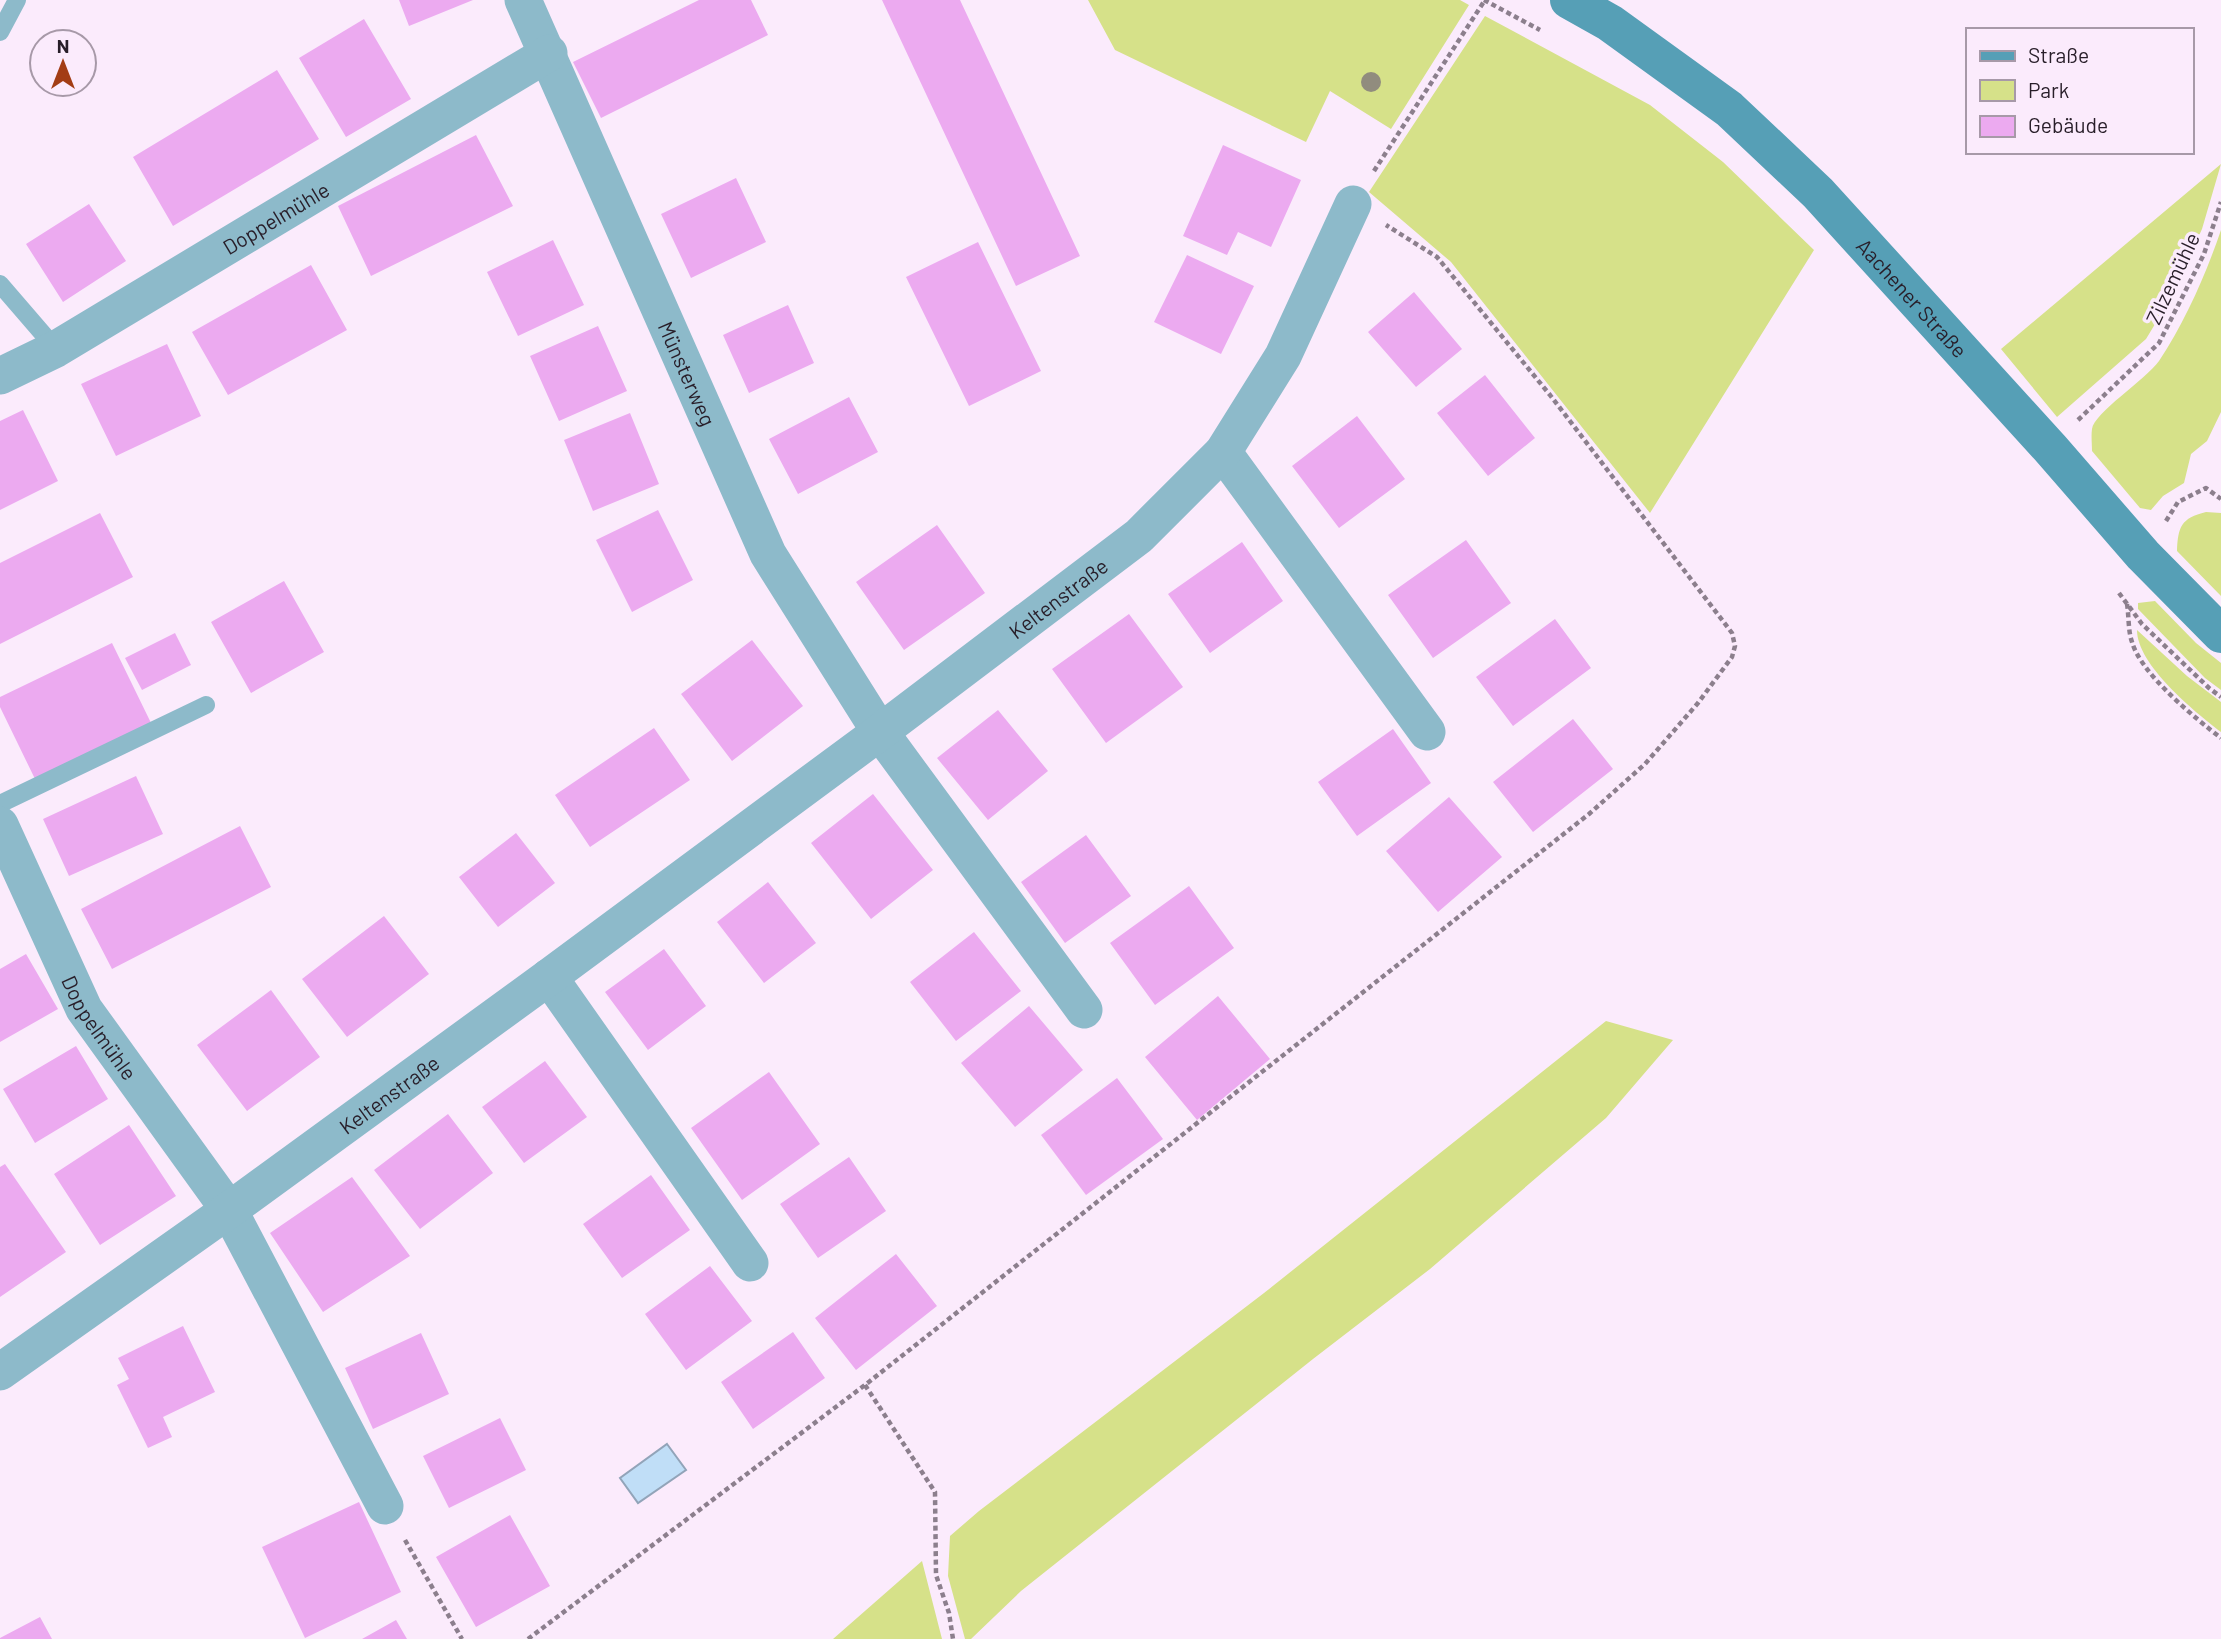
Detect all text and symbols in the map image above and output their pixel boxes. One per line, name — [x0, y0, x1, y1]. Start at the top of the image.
north arrow — [28, 28, 98, 98]
legend — [1966, 28, 2193, 154]
text: N — [57, 34, 69, 57]
text: Straße — [2028, 42, 2089, 67]
text: Park — [2028, 77, 2069, 102]
text: Gebäude — [2028, 112, 2108, 137]
street label: Doppelmühle — [218, 176, 333, 259]
street label: Zilzemühle — [2140, 228, 2204, 328]
street label: Aachener Straße — [1852, 232, 1973, 362]
street label: Münsterweg — [654, 317, 722, 429]
street label: Keltenstraße — [1003, 552, 1112, 643]
street label: Doppelmühle — [58, 971, 143, 1084]
street label: Keltenstraße — [334, 1049, 443, 1138]

